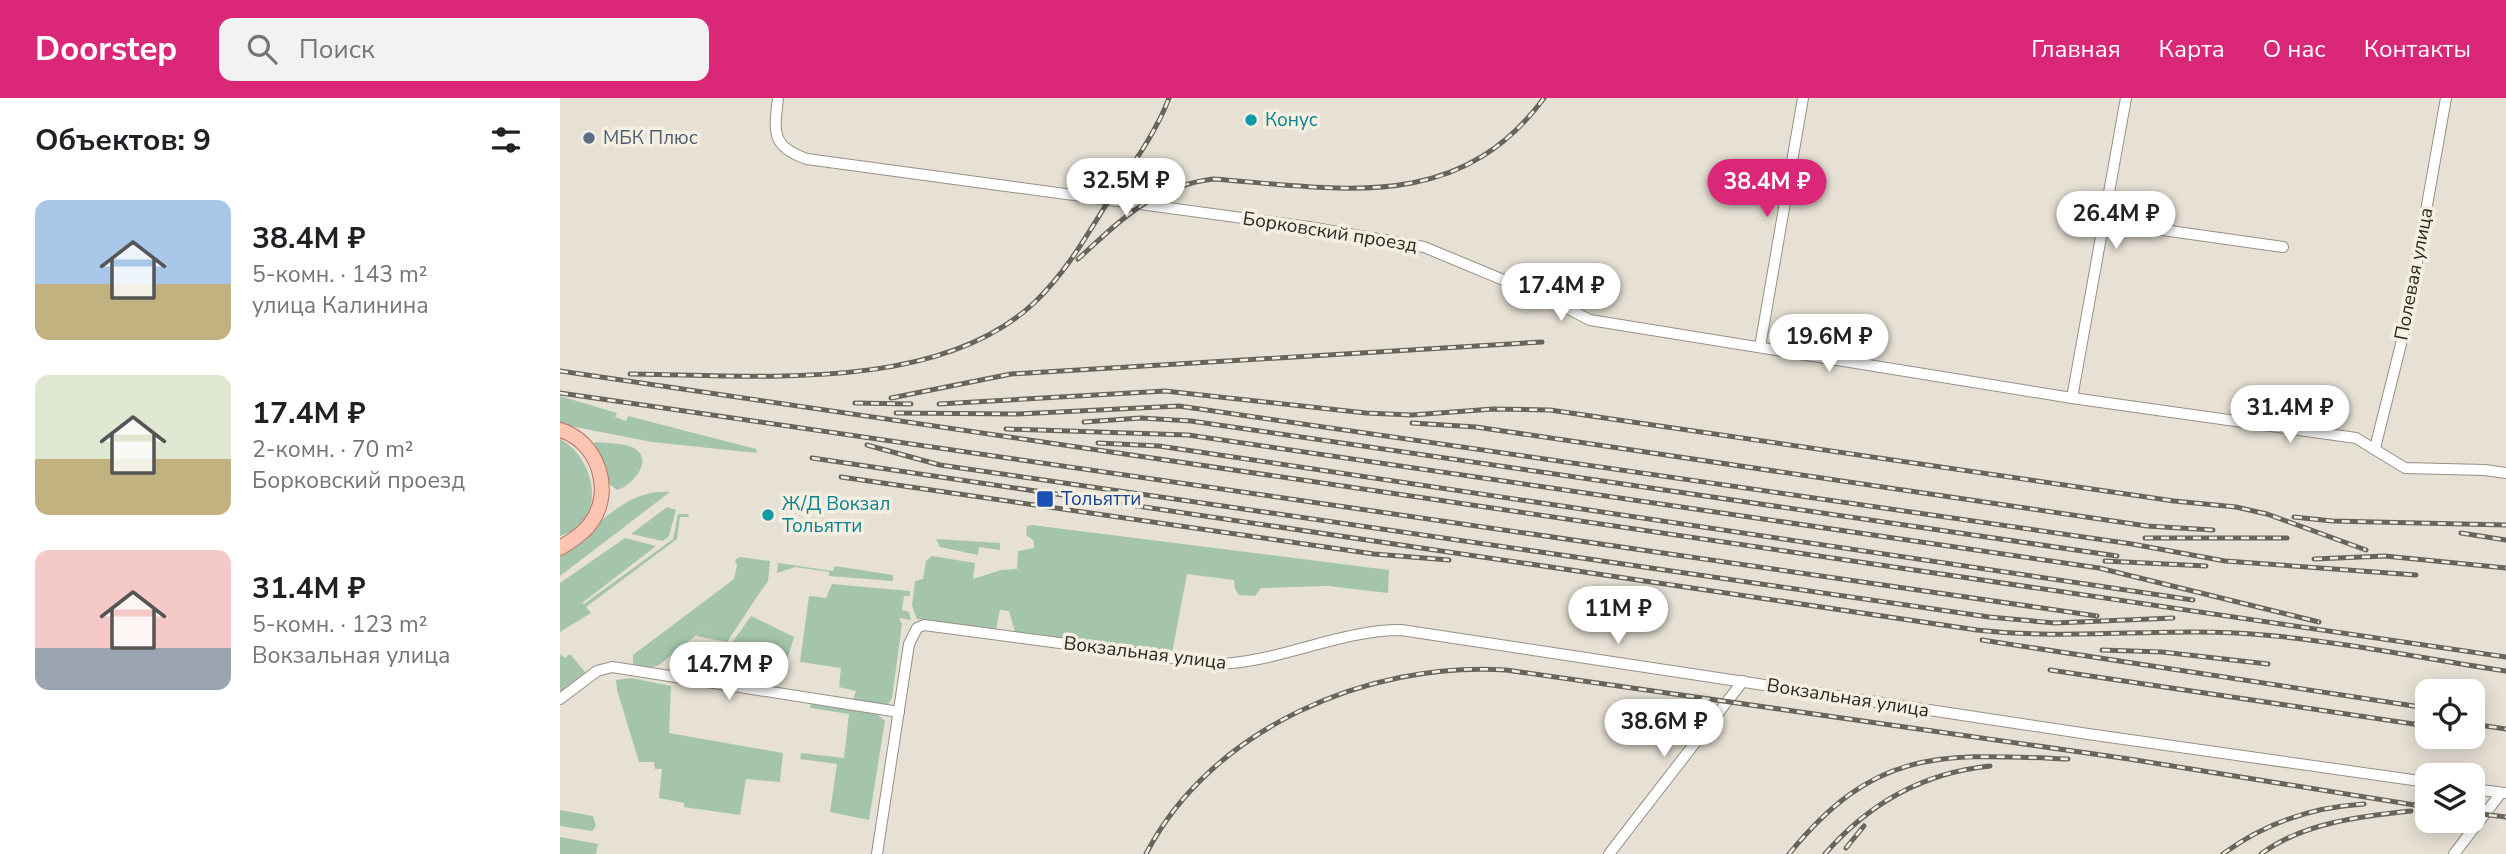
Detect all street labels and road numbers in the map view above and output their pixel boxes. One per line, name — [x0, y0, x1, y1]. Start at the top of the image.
street label: Борковский проезд — [1241, 205, 1419, 259]
street label: Полевая улица — [2388, 205, 2440, 343]
street label: Вокзальная улица — [1062, 630, 1228, 676]
street label: Вокзальная улица — [1765, 672, 1931, 724]

